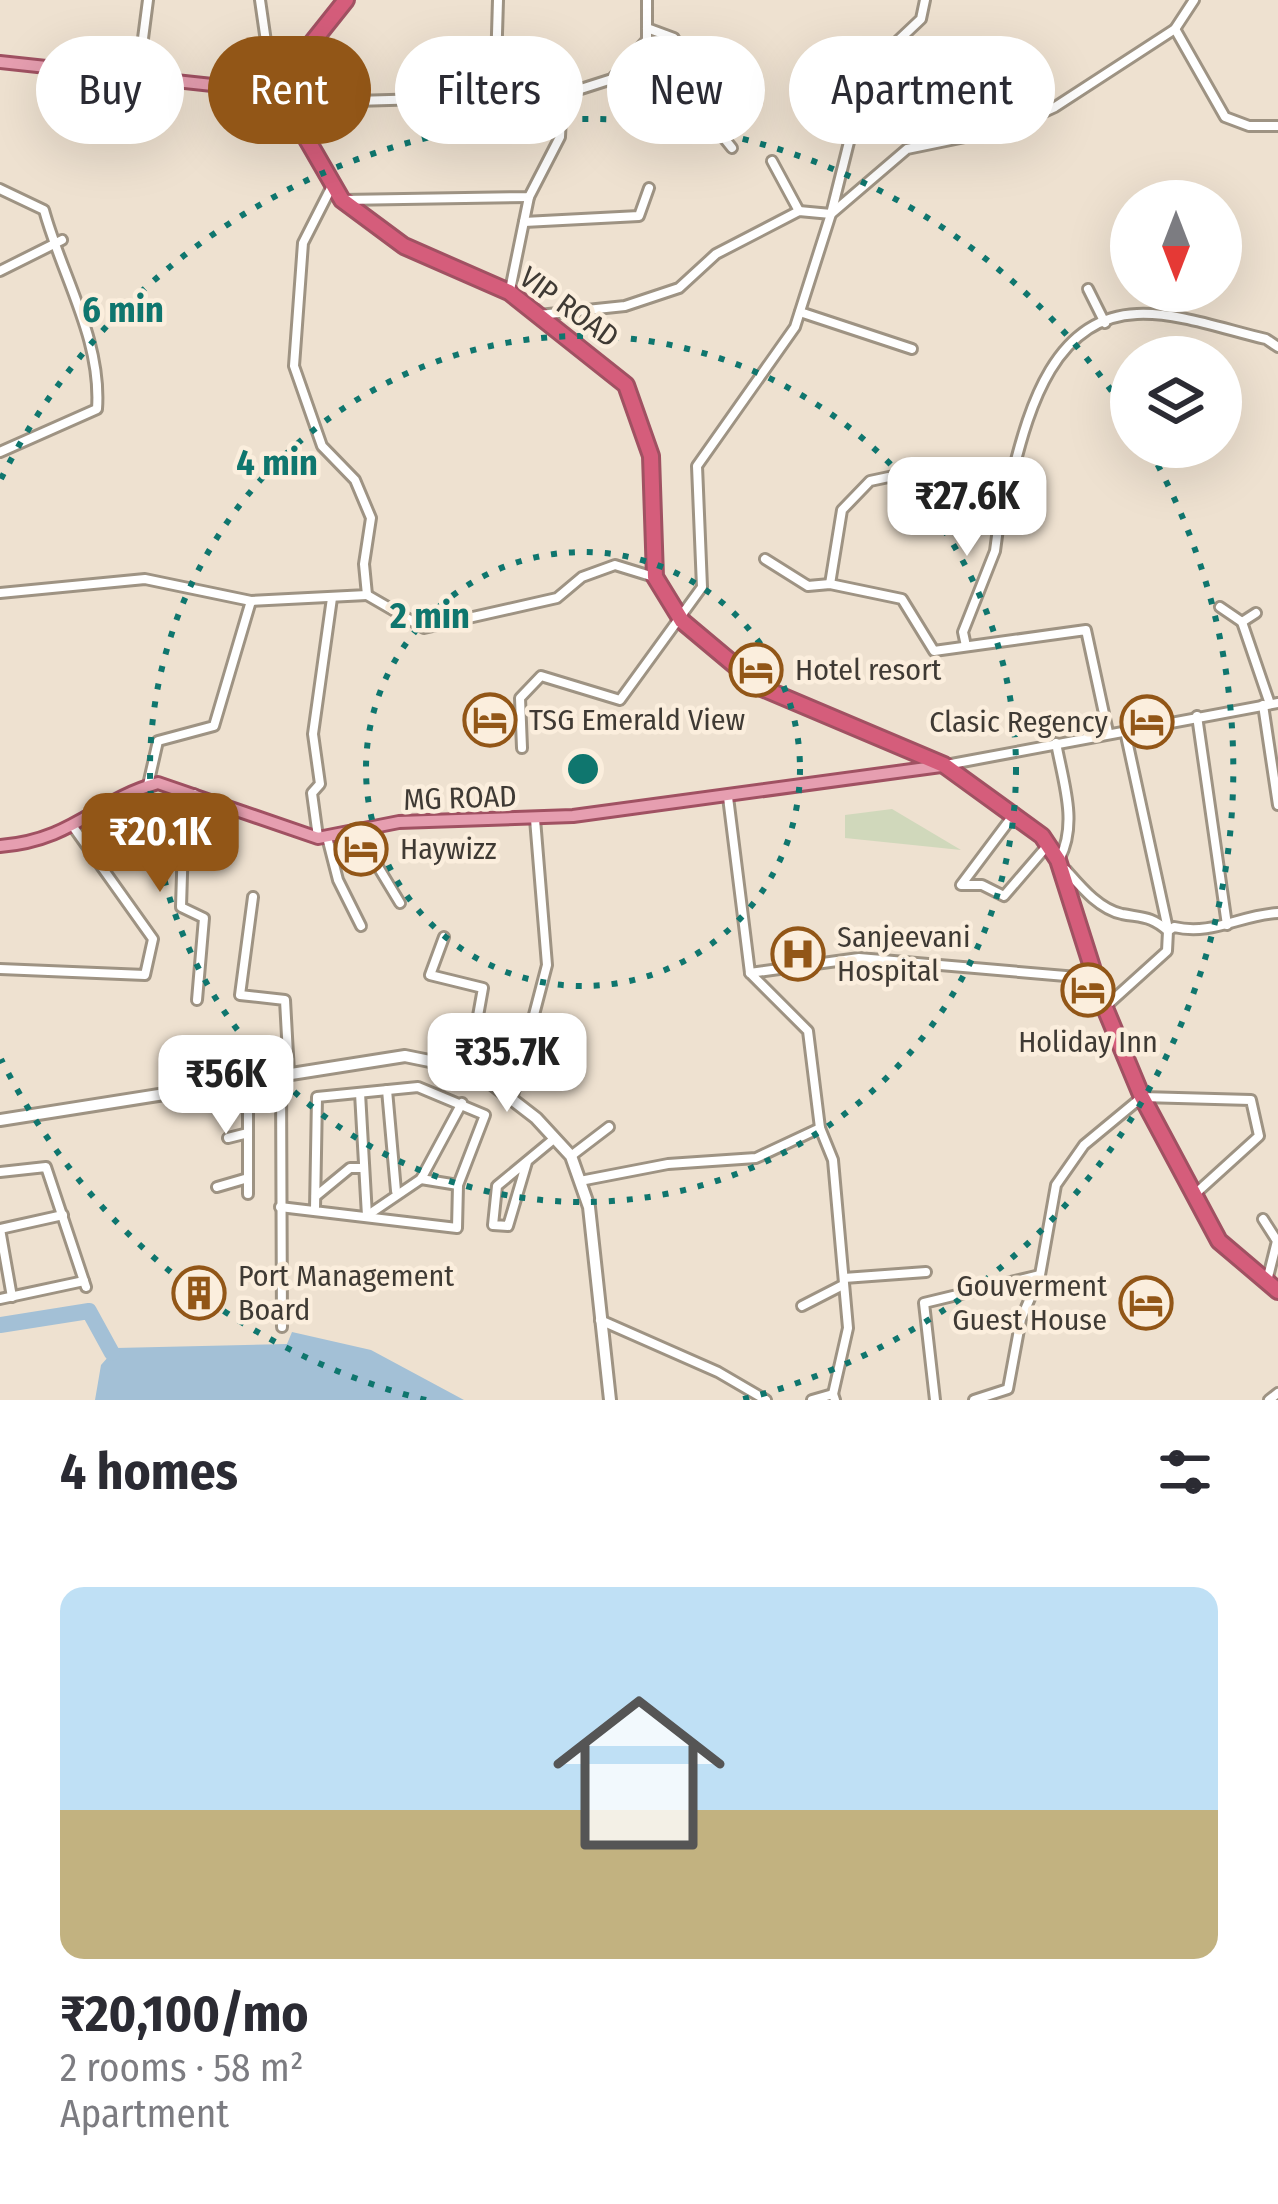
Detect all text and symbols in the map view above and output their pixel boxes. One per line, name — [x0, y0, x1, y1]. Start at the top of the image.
chip: Buy — [36, 36, 184, 144]
chip: Rent — [208, 36, 371, 144]
chip: Filters — [395, 36, 583, 144]
chip: New — [607, 36, 765, 144]
chip: Apartment — [789, 36, 1055, 144]
north arrow — [1110, 180, 1242, 312]
map controls — [1110, 180, 1242, 468]
street label: VIP ROAD — [512, 259, 626, 355]
text: 6 min — [82, 288, 164, 332]
button: layers — [1110, 336, 1242, 468]
text: 4 min — [236, 441, 318, 485]
pin: ₹27.6K — [869, 457, 1065, 559]
text: ₹27.6K — [914, 473, 1020, 519]
text: 2 min — [389, 594, 470, 638]
hotel icon: Hotel resort — [728, 642, 784, 698]
place label: Hotel resort — [795, 652, 942, 688]
hotel icon: TSG Emerald View — [462, 692, 518, 748]
hotel icon: Clasic Regency — [1119, 694, 1175, 750]
place label: TSG Emerald View — [529, 702, 746, 738]
place label: Clasic Regency — [929, 704, 1109, 740]
centre of rings — [562, 748, 604, 790]
street label: MG ROAD — [403, 778, 517, 818]
pin: ₹20.1K — [62, 793, 258, 895]
text: ₹20.1K — [109, 809, 211, 855]
hotel icon: Haywizz — [333, 821, 389, 877]
place label: Haywizz — [400, 831, 497, 867]
place label: Sanjeevani Hospital — [837, 919, 970, 989]
hospital icon: Sanjeevani Hospital — [770, 926, 826, 982]
hotel icon: Holiday Inn — [1060, 962, 1116, 1018]
pin: ₹35.7K — [409, 1013, 605, 1115]
place label: Holiday Inn — [1018, 1024, 1158, 1060]
text: ₹35.7K — [455, 1029, 559, 1075]
pin: ₹56K — [155, 1035, 297, 1137]
text: ₹56K — [185, 1051, 267, 1097]
place label: Port Management Board — [238, 1258, 454, 1328]
building icon: Port Management Board — [171, 1265, 227, 1321]
place label: Gouverment Guest House — [952, 1268, 1107, 1338]
hotel icon: Gouverment Guest House — [1118, 1275, 1174, 1331]
icon: filters — [1152, 1439, 1218, 1505]
text: 4 homes — [60, 1441, 238, 1503]
icon: home — [531, 1665, 747, 1881]
text: ₹20,100/mo — [60, 1983, 309, 2045]
text: 2 rooms · 58 m² — [60, 2045, 304, 2091]
text: Apartment — [60, 2091, 229, 2137]

